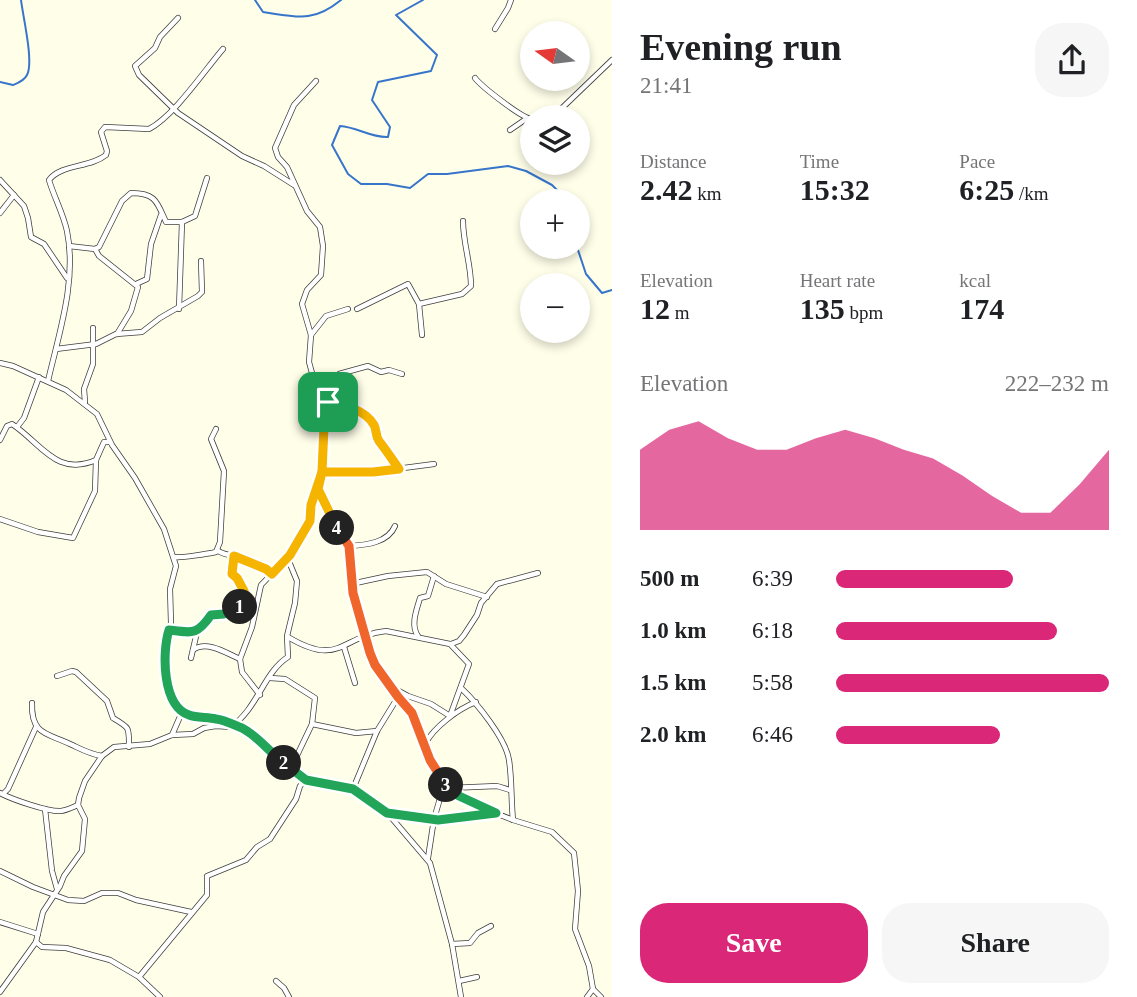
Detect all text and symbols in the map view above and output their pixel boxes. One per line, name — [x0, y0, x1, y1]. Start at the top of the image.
north arrow — [520, 21, 590, 91]
map controls — [520, 21, 590, 343]
button: share — [1035, 23, 1109, 97]
text: Evening run — [640, 26, 842, 68]
text: 21:41 — [640, 73, 692, 98]
button: layers — [520, 105, 590, 175]
text: Distance — [640, 151, 706, 172]
text: Time — [800, 151, 839, 172]
text: Pace — [959, 151, 995, 172]
text: 2.42 — [640, 173, 693, 206]
text: 15:32 — [800, 173, 870, 206]
text: 6:25 — [959, 173, 1014, 206]
text: km — [693, 183, 722, 204]
text: /km — [1014, 183, 1049, 204]
button: + — [520, 189, 590, 259]
text: Elevation — [640, 270, 713, 291]
text: Heart rate — [800, 270, 875, 291]
text: kcal — [959, 270, 991, 291]
button: − — [520, 273, 590, 343]
text: 12 — [640, 292, 670, 325]
text: 135 — [800, 292, 845, 325]
text: 174 — [959, 292, 1004, 325]
text: m — [670, 302, 690, 323]
text: bpm — [845, 302, 883, 323]
text: Elevation — [640, 371, 728, 396]
text: 222–232 m — [1005, 371, 1109, 396]
pin — [298, 372, 358, 432]
icon: arrive — [309, 383, 347, 421]
pin: 4 — [320, 510, 354, 546]
text: 4 — [332, 517, 341, 538]
text: 500 m — [640, 566, 699, 591]
text: 6:39 — [752, 566, 793, 591]
pin: 1 — [222, 590, 258, 624]
text: 1 — [235, 596, 244, 617]
text: 1.0 km — [640, 618, 706, 643]
text: 6:18 — [752, 618, 793, 643]
text: 1.5 km — [640, 670, 706, 695]
text: 5:58 — [752, 670, 793, 695]
text: 2.0 km — [640, 722, 706, 747]
text: 6:46 — [752, 722, 793, 747]
pin: 2 — [266, 746, 302, 780]
text: 2 — [279, 752, 288, 773]
pin: 3 — [428, 768, 464, 802]
text: 3 — [441, 774, 450, 795]
button: Save — [640, 903, 868, 983]
button: Share — [882, 903, 1109, 983]

